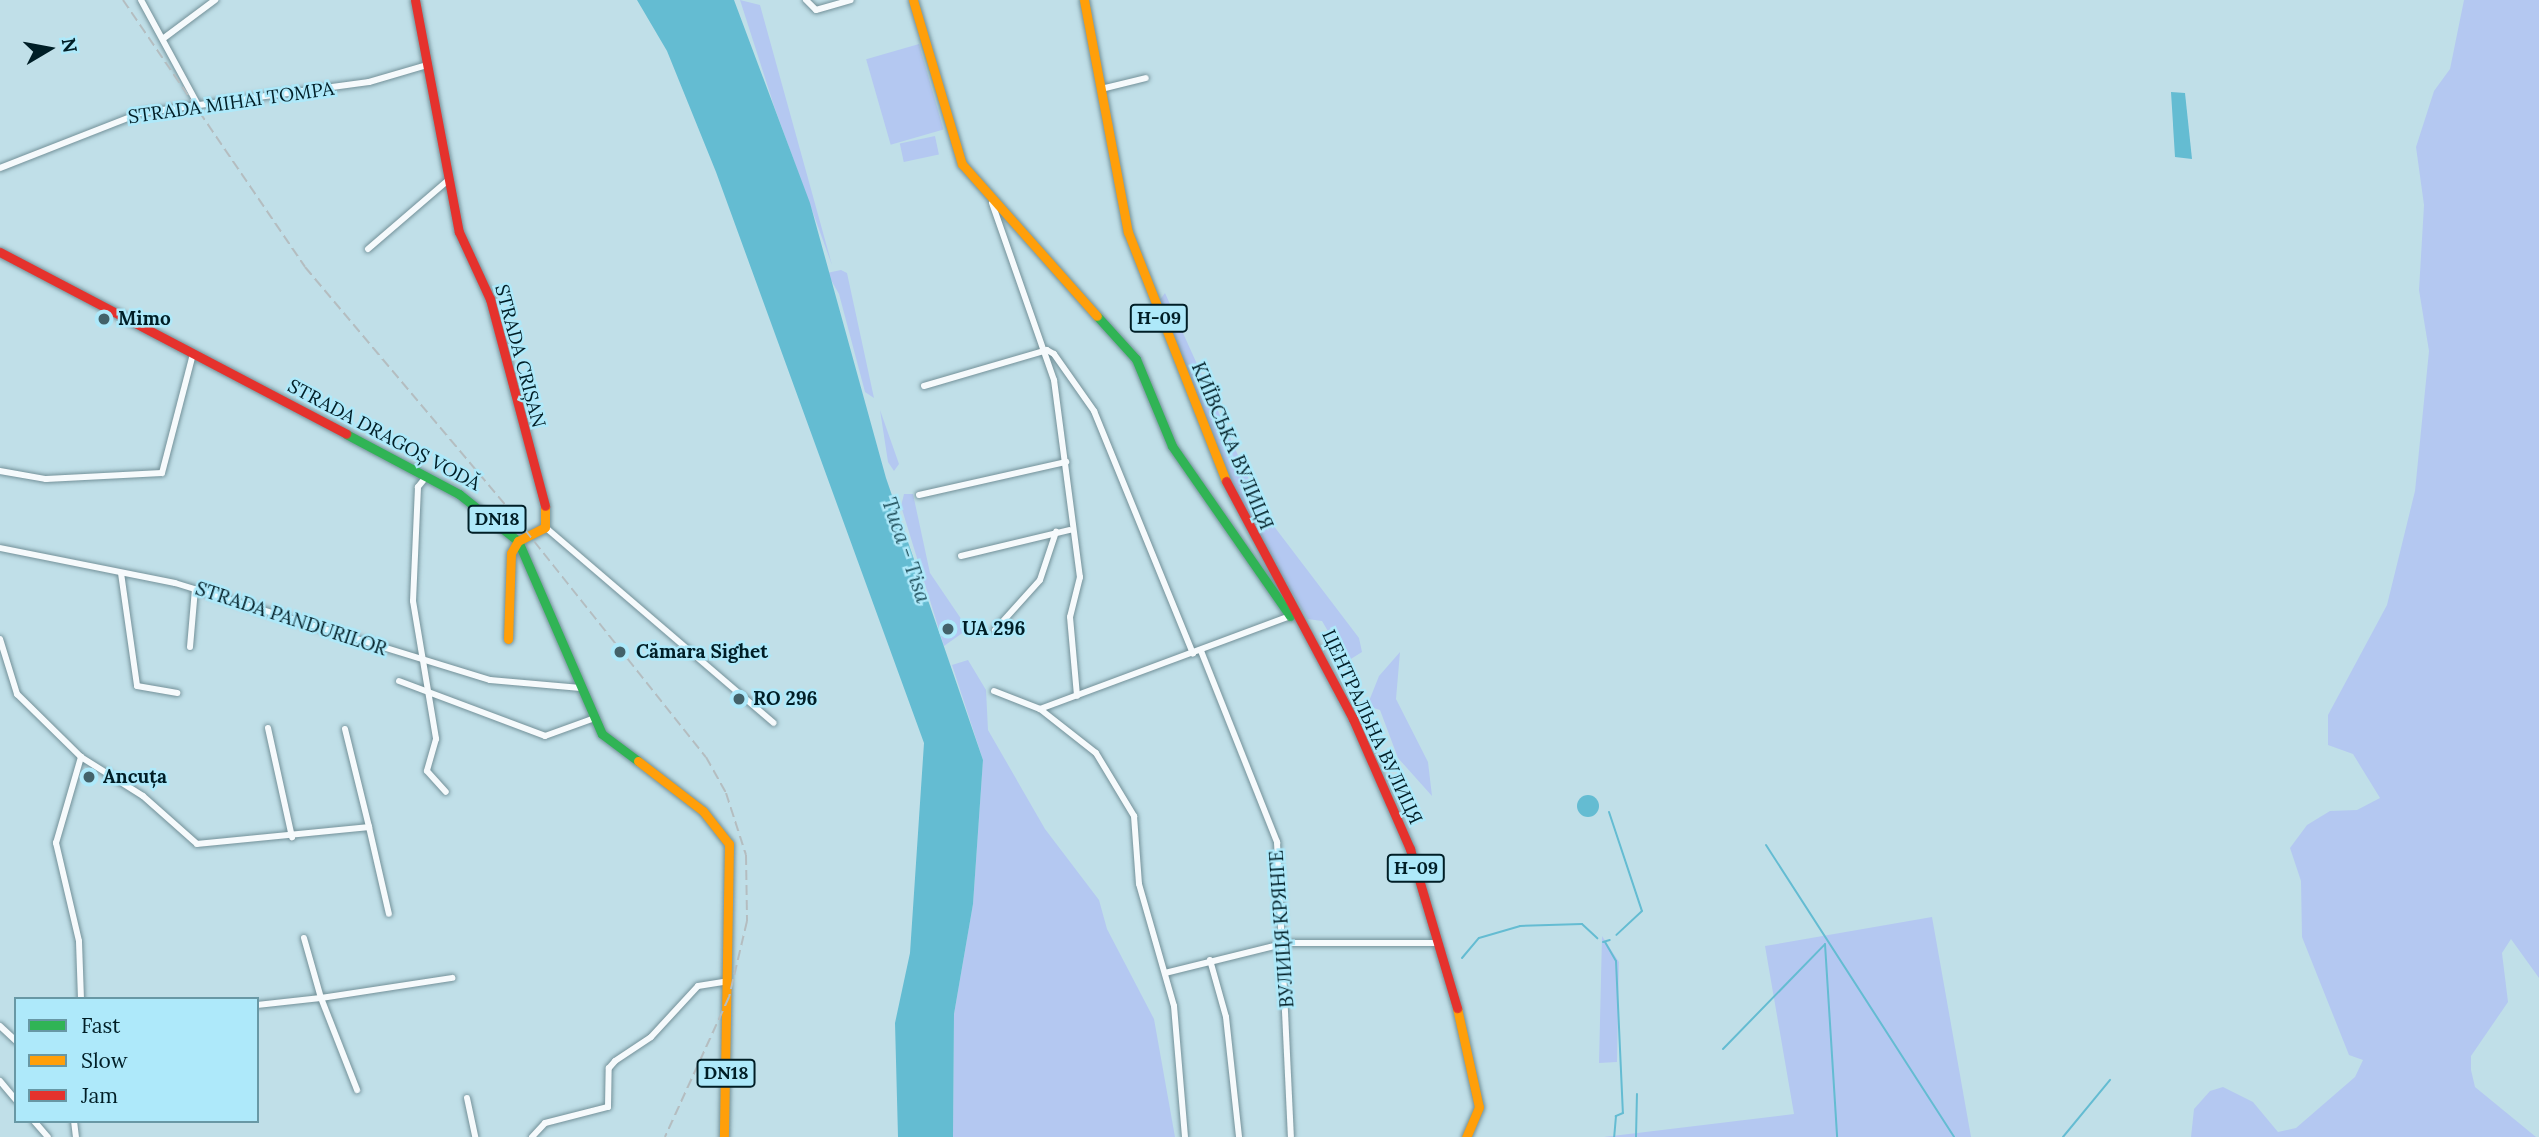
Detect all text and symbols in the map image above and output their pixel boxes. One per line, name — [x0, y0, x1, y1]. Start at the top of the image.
north arrow — [14, 14, 84, 84]
text: N — [57, 36, 83, 55]
street label: STRADA MIHAI TOMPA — [127, 77, 335, 129]
street label: STRADA CRIȘAN — [490, 282, 550, 430]
road number: Н-09 — [1129, 304, 1189, 332]
place label: Mimo — [118, 308, 171, 330]
marker: Mimo — [96, 311, 112, 327]
street label: КИЇВСЬКА ВУЛИЦЯ — [1186, 359, 1278, 533]
street label: STRADA DRAGOȘ VODĂ — [284, 374, 484, 496]
water label: Тиса - Tisa — [876, 494, 936, 606]
road number: DN18 — [467, 504, 527, 534]
street label: STRADA PANDURILOR — [192, 577, 390, 661]
place label: UA 296 — [962, 618, 1025, 640]
marker: UA 296 — [940, 621, 956, 637]
street label: ЦЕНТРАЛЬНА ВУЛИЦЯ — [1317, 626, 1427, 828]
place label: Cămara Sighet — [636, 641, 768, 663]
marker: Cămara Sighet — [610, 642, 630, 662]
place label: RO 296 — [753, 688, 818, 710]
marker: RO 296 — [731, 691, 747, 707]
place label: Ancuța — [103, 766, 167, 788]
marker: Ancuța — [81, 769, 97, 785]
street label: ВУЛИЦЯ КРЯНГЕ — [1265, 849, 1299, 1009]
road number: Н-09 — [1386, 854, 1446, 882]
legend — [14, 997, 259, 1123]
text: Fast — [81, 1012, 120, 1039]
text: Slow — [81, 1047, 128, 1074]
road number: DN18 — [696, 1058, 756, 1088]
text: Jam — [81, 1082, 118, 1109]

